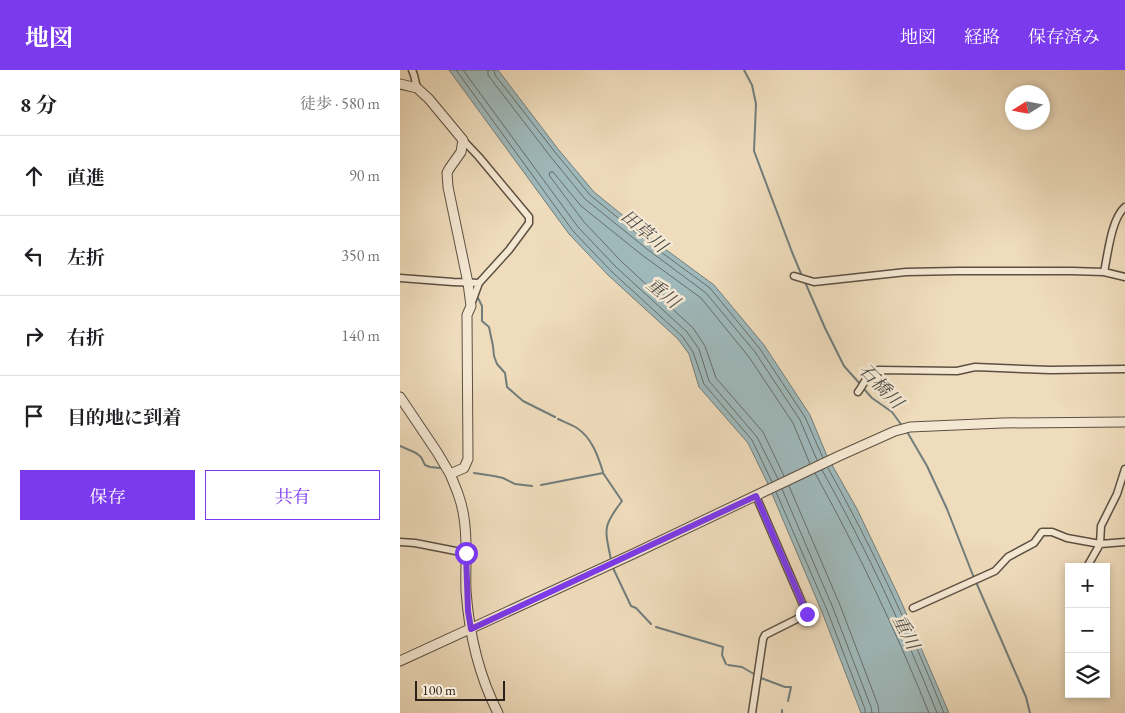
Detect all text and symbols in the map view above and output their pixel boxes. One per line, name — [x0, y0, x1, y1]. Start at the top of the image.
text: 地図 — [25, 22, 73, 53]
text: 地図 — [900, 25, 936, 48]
text: 経路 — [964, 25, 1000, 48]
text: 保存済み — [1028, 25, 1100, 48]
north arrow — [1005, 85, 1050, 130]
text: 8 分 — [20, 91, 57, 118]
text: 徒歩 · 580 m — [300, 93, 380, 114]
icon: ahead — [20, 162, 48, 190]
text: 直進 — [67, 165, 105, 190]
text: 90 m — [349, 165, 380, 186]
water label: 田草川 — [616, 204, 674, 258]
icon: left — [20, 242, 48, 270]
text: 左折 — [67, 245, 105, 270]
text: 350 m — [341, 245, 380, 266]
water label: 重川 — [642, 272, 686, 314]
icon: right — [20, 322, 48, 350]
text: 右折 — [67, 325, 105, 350]
text: 140 m — [341, 325, 380, 346]
water label: 石橋川 — [854, 358, 910, 415]
icon: arrive — [20, 402, 48, 430]
text: 目的地に到着 — [67, 405, 181, 430]
button: 保存 — [20, 470, 195, 520]
button: 共有 — [205, 470, 380, 520]
route start — [455, 542, 478, 565]
map controls — [1065, 563, 1110, 698]
button: + — [1065, 563, 1110, 608]
route end — [796, 603, 819, 626]
button: − — [1065, 608, 1110, 653]
water label: 重川 — [888, 611, 926, 655]
button: layers — [1065, 653, 1110, 698]
scale bar — [415, 678, 505, 701]
text: 100 m — [422, 681, 456, 699]

